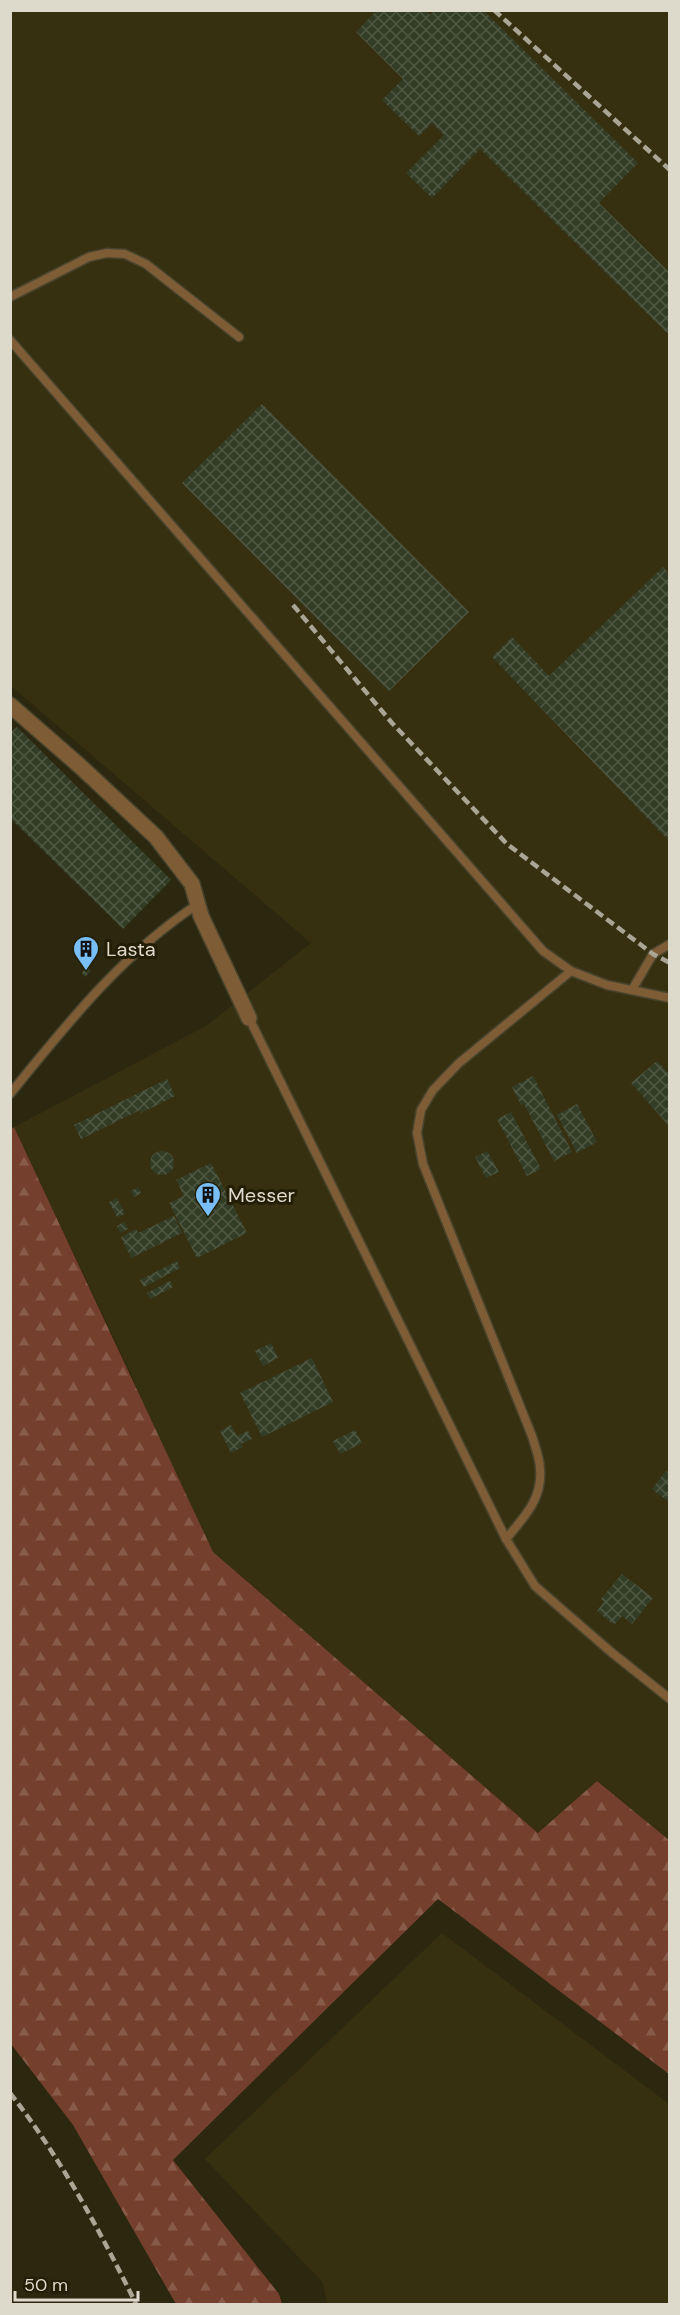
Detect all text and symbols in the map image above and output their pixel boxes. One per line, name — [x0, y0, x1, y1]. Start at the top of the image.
building icon: Lasta — [71, 934, 101, 972]
place label: Lasta — [106, 936, 156, 962]
building icon: Messer — [193, 1180, 223, 1218]
place label: Messer — [228, 1182, 295, 1208]
scale bar — [15, 2264, 138, 2302]
text: 50 m — [24, 2273, 68, 2297]

